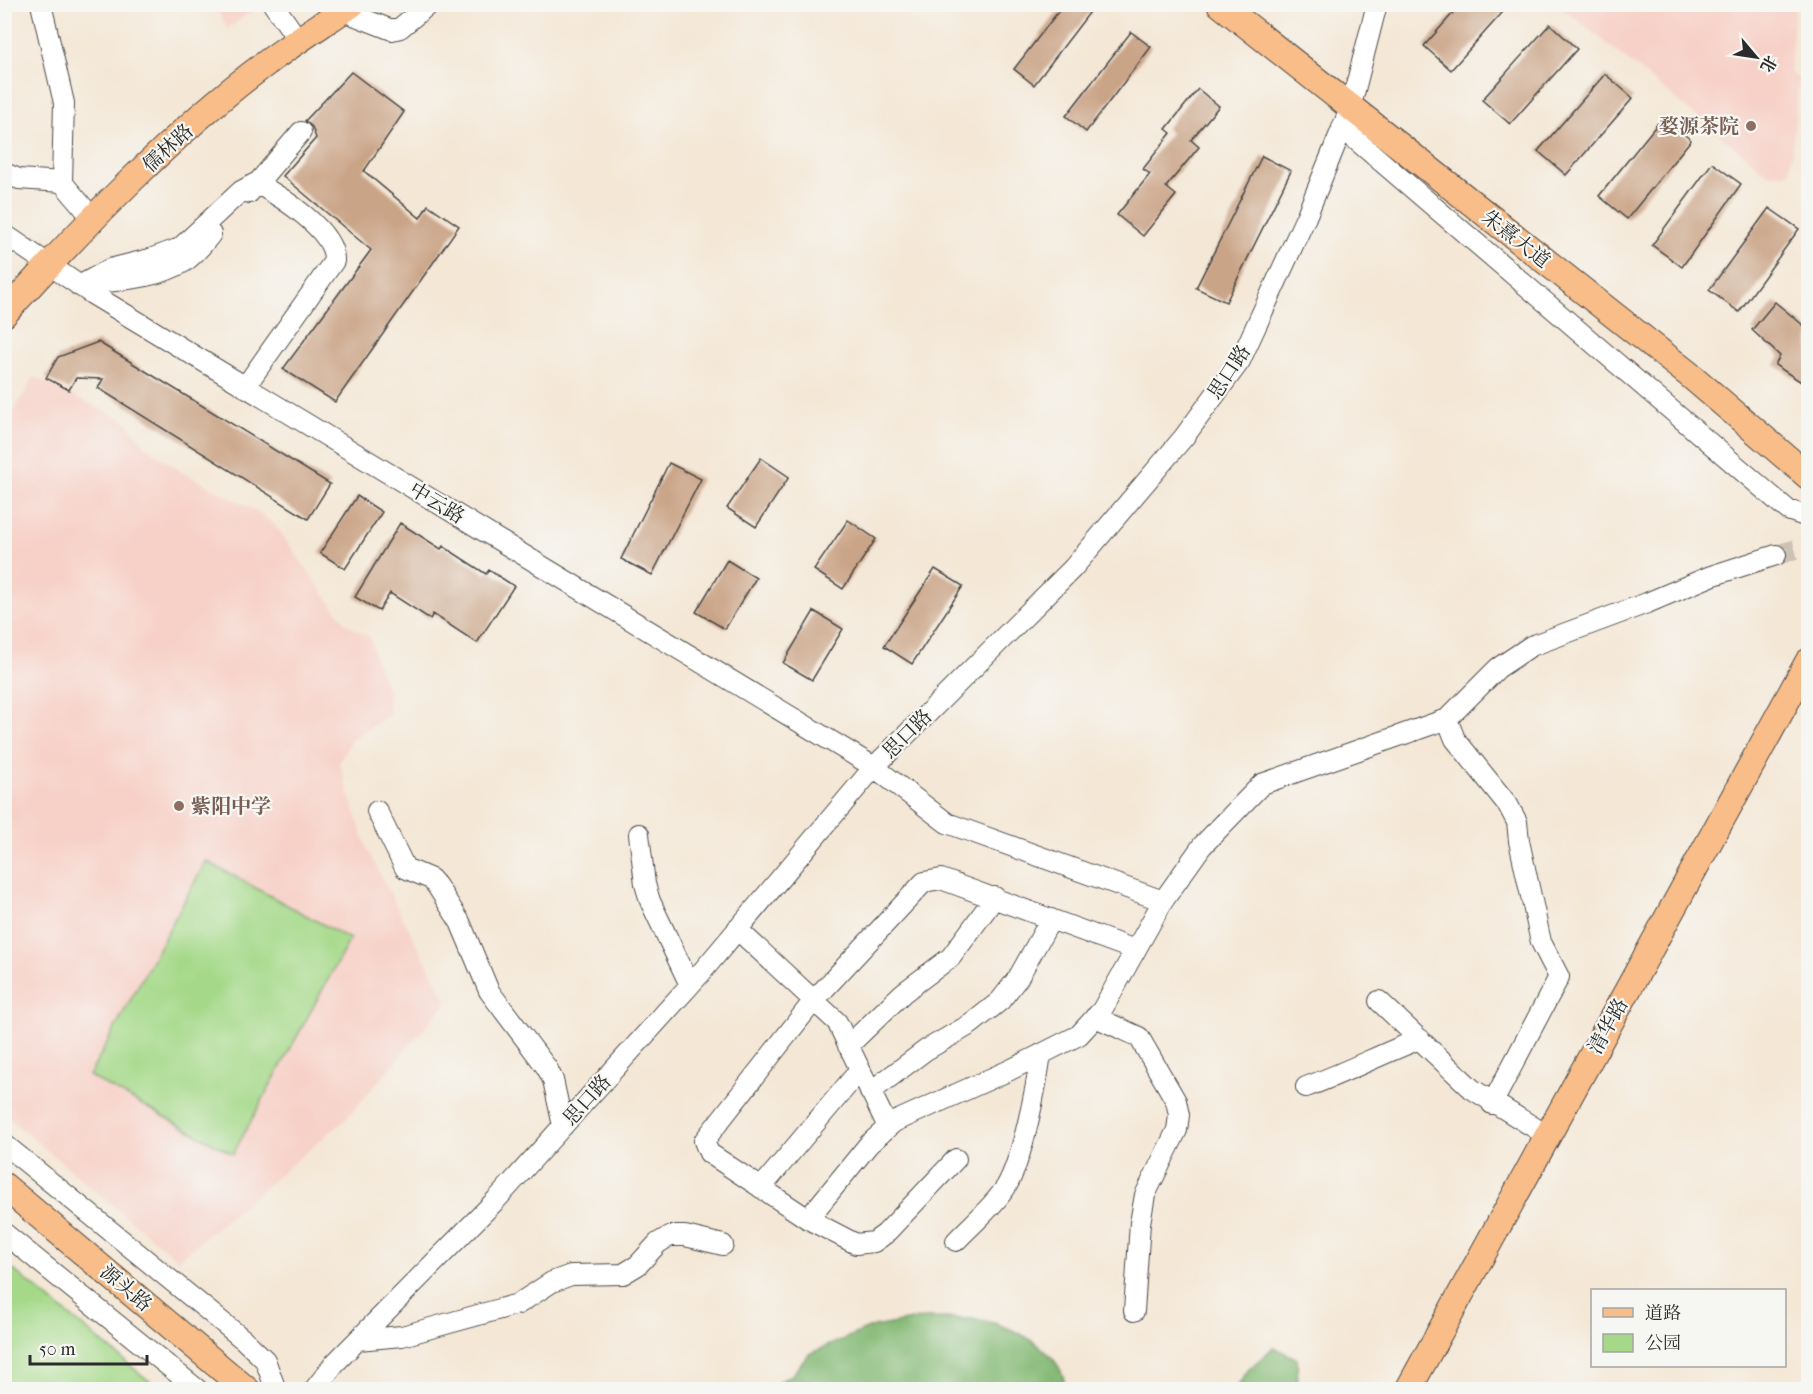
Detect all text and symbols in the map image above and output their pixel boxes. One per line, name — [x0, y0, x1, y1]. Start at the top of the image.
north arrow — [1726, 27, 1786, 87]
text: 北 — [1756, 52, 1781, 76]
place label: 婺源茶院 — [1659, 115, 1739, 138]
street label: 儒林路 — [138, 119, 198, 177]
marker: 婺源茶院 — [1744, 119, 1758, 133]
street label: 朱熹大道 — [1477, 205, 1555, 273]
street label: 思口路 — [1203, 341, 1255, 403]
street label: 中云路 — [405, 478, 469, 528]
street label: 思口路 — [878, 705, 936, 763]
place label: 紫阳中学 — [191, 795, 271, 818]
marker: 紫阳中学 — [172, 799, 186, 813]
street label: 清华路 — [1583, 994, 1633, 1058]
street label: 思口路 — [558, 1070, 616, 1130]
street label: 源头路 — [96, 1260, 156, 1316]
legend — [1591, 1289, 1786, 1367]
text: 道路 — [1645, 1303, 1681, 1324]
scale bar — [30, 1328, 147, 1366]
text: 公园 — [1645, 1333, 1681, 1354]
text: 50 m — [39, 1339, 76, 1360]

